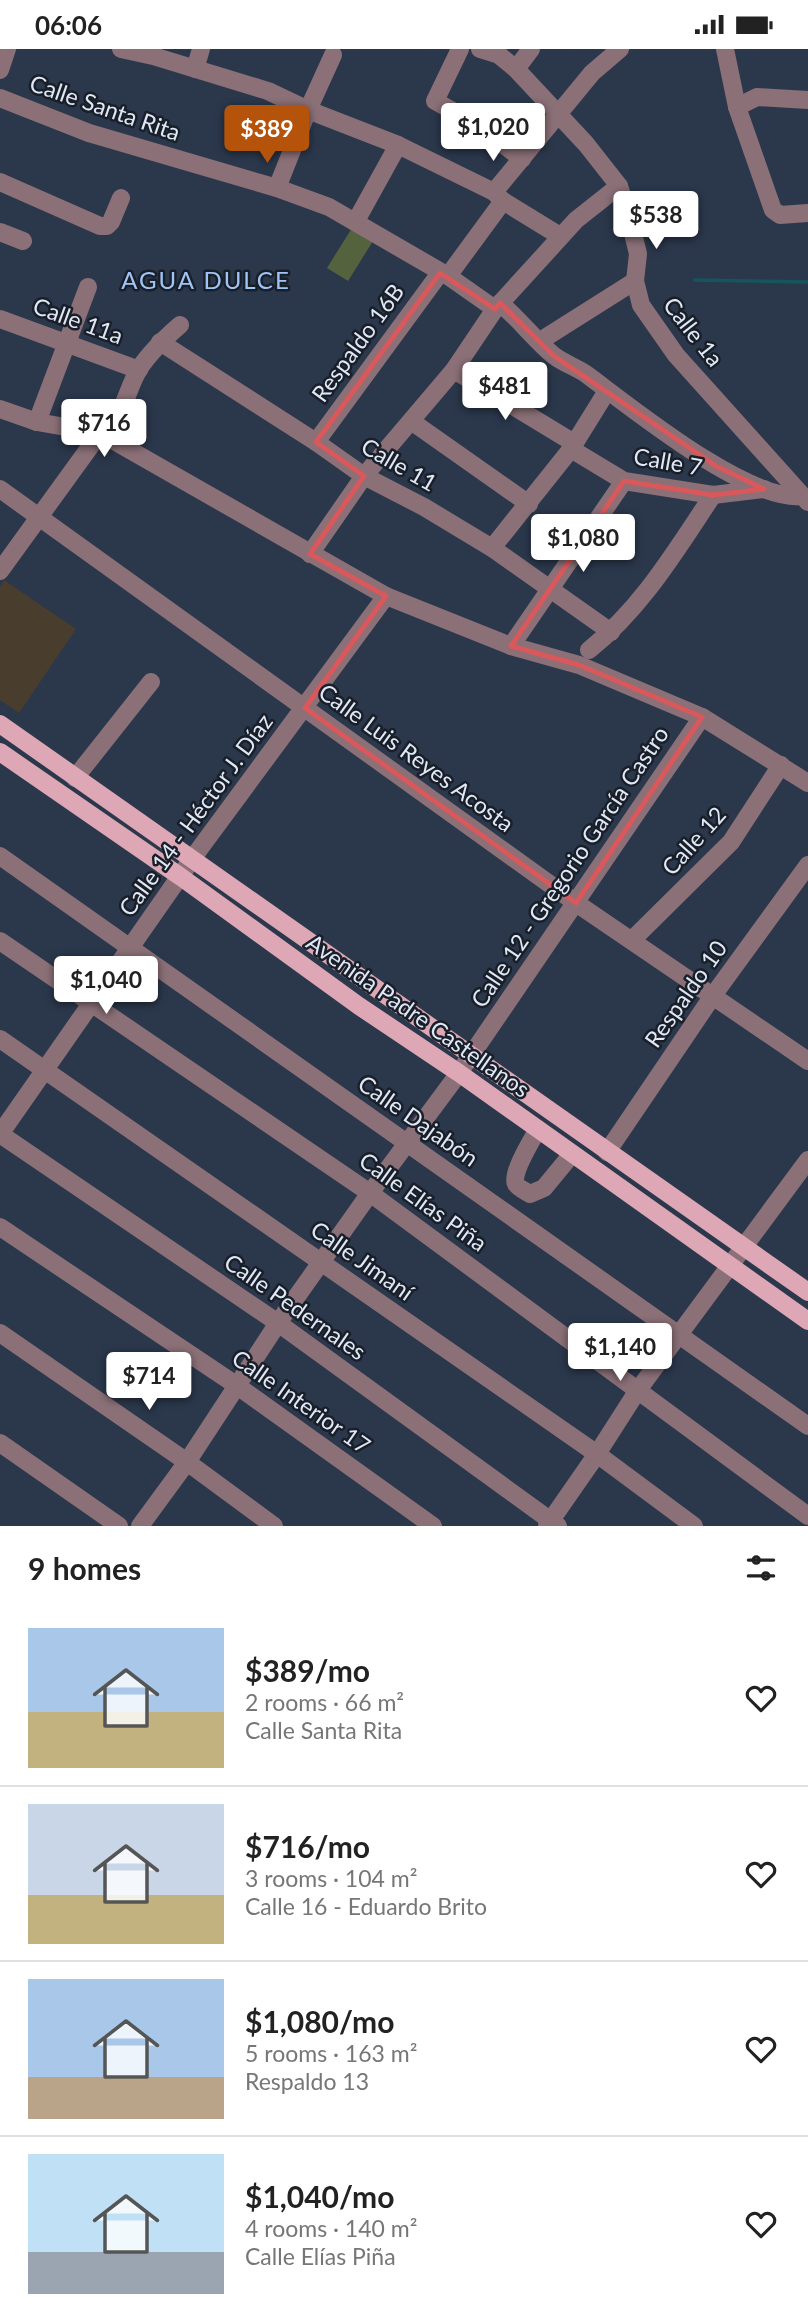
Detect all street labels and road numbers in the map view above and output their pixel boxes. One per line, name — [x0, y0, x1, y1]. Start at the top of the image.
street label: Calle Santa Rita — [26, 68, 184, 146]
street label: Respaldo 16B — [305, 278, 409, 407]
street label: Calle 11a — [29, 291, 127, 349]
street label: Calle 1a — [658, 291, 730, 372]
street label: Calle 11 — [357, 431, 442, 497]
street label: Calle 7 — [632, 441, 705, 481]
street label: Calle Luis Reyes Acosta — [314, 677, 519, 837]
street label: Calle 14 - Héctor J. Díaz — [113, 708, 278, 921]
street label: Calle 12 - Gregorio García Castro — [465, 721, 674, 1012]
street label: Calle 12 — [655, 800, 731, 880]
street label: Avenida Padre Castellanos — [302, 927, 535, 1103]
street label: Respaldo 10 — [638, 935, 732, 1052]
street label: Calle Dajabón — [353, 1069, 484, 1172]
street label: Calle Elías Piña — [354, 1146, 493, 1257]
street label: Calle Jimaní — [306, 1215, 420, 1307]
street label: Calle Pedernales — [219, 1247, 372, 1365]
street label: Calle Interior 17 — [227, 1343, 376, 1459]

